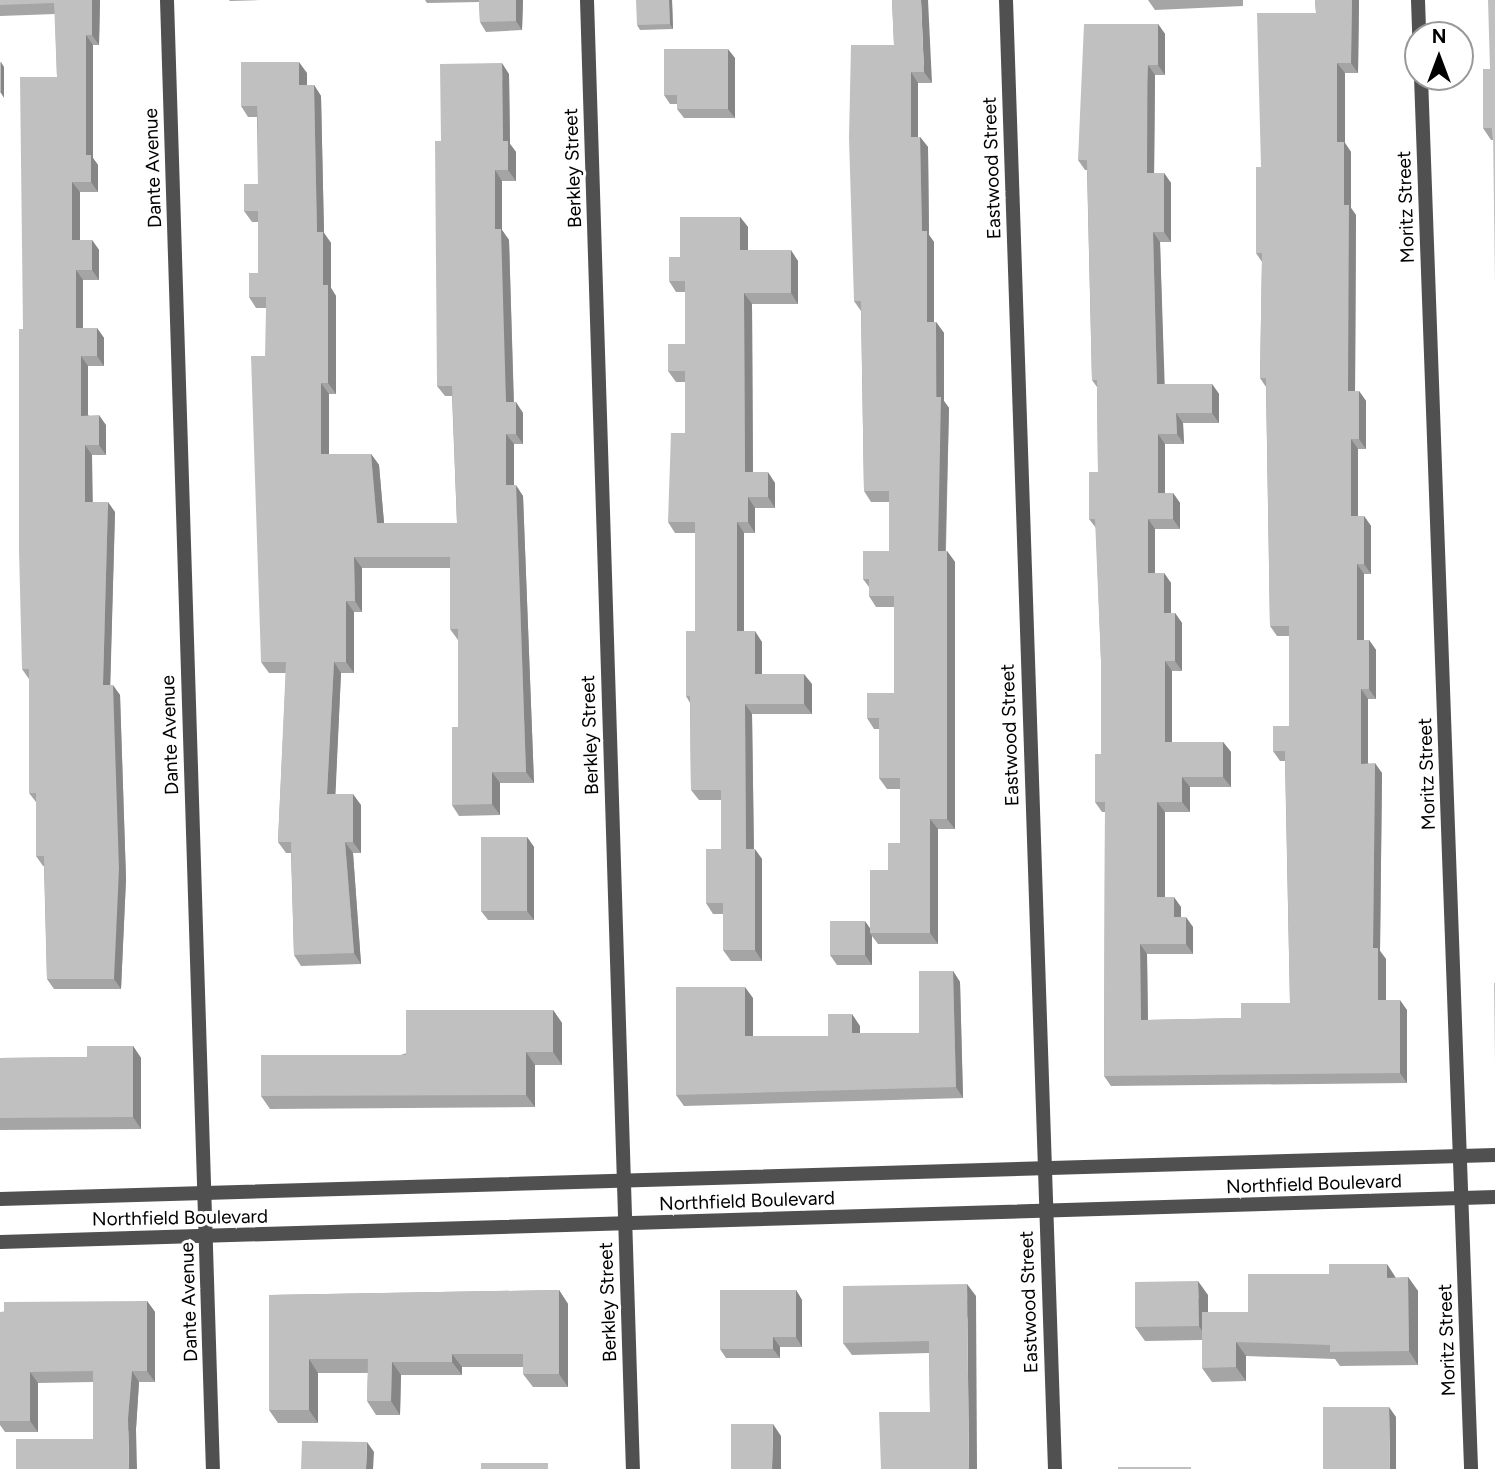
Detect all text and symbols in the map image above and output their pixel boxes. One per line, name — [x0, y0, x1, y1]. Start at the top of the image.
north arrow — [1404, 21, 1474, 91]
text: N — [1432, 25, 1446, 48]
street label: Eastwood Street — [978, 96, 1006, 240]
street label: Dante Avenue — [140, 108, 166, 228]
street label: Berkley Street — [560, 108, 586, 228]
street label: Moritz Street — [1393, 150, 1419, 264]
street label: Eastwood Street — [996, 663, 1024, 807]
street label: Dante Avenue — [157, 675, 183, 795]
street label: Berkley Street — [577, 675, 603, 795]
street label: Moritz Street — [1414, 717, 1440, 831]
street label: Northfield Boulevard — [1226, 1170, 1402, 1198]
street label: Northfield Boulevard — [659, 1187, 835, 1215]
street label: Northfield Boulevard — [92, 1205, 268, 1231]
street label: Eastwood Street — [1015, 1230, 1043, 1374]
street label: Dante Avenue — [176, 1242, 202, 1362]
street label: Berkley Street — [595, 1242, 621, 1362]
street label: Moritz Street — [1434, 1283, 1460, 1397]

